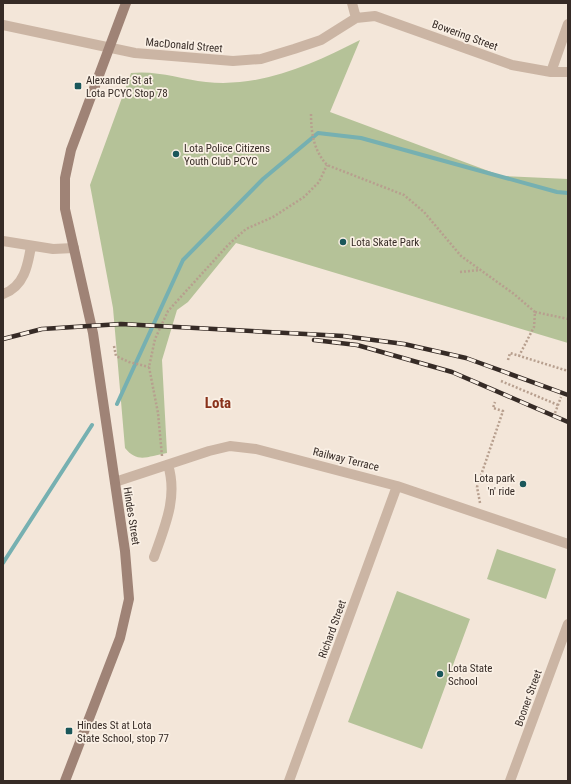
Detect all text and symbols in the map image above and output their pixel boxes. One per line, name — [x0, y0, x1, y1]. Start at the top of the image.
street label: Bowering Street — [430, 18, 499, 53]
street label: MacDonald Street — [145, 36, 223, 55]
place label: Alexander St at Lota PCYC Stop 78 — [86, 74, 168, 100]
marker: Alexander St at Lota PCYC Stop 78 — [73, 81, 83, 91]
place label: Lota Police Citizens Youth Club PCYC — [184, 142, 270, 168]
marker: Lota Police Citizens Youth Club PCYC — [171, 149, 181, 159]
place label: Lota Skate Park — [351, 236, 419, 249]
marker: Lota Skate Park — [338, 237, 348, 247]
district label: Lota — [205, 394, 231, 412]
street label: Railway Terrace — [311, 445, 380, 474]
place label: Lota park 'n' ride — [474, 472, 515, 498]
marker: Lota park 'n' ride — [518, 479, 528, 489]
street label: Hindes Street — [121, 486, 143, 546]
street label: Richard Street — [316, 598, 349, 660]
place label: Lota State School — [448, 662, 492, 688]
street label: Booner Street — [512, 668, 545, 728]
marker: Lota State School — [435, 669, 445, 679]
place label: Hindes St at Lota State School, stop 77 — [77, 719, 169, 745]
marker: Hindes St at Lota State School, stop 77 — [64, 726, 74, 736]

